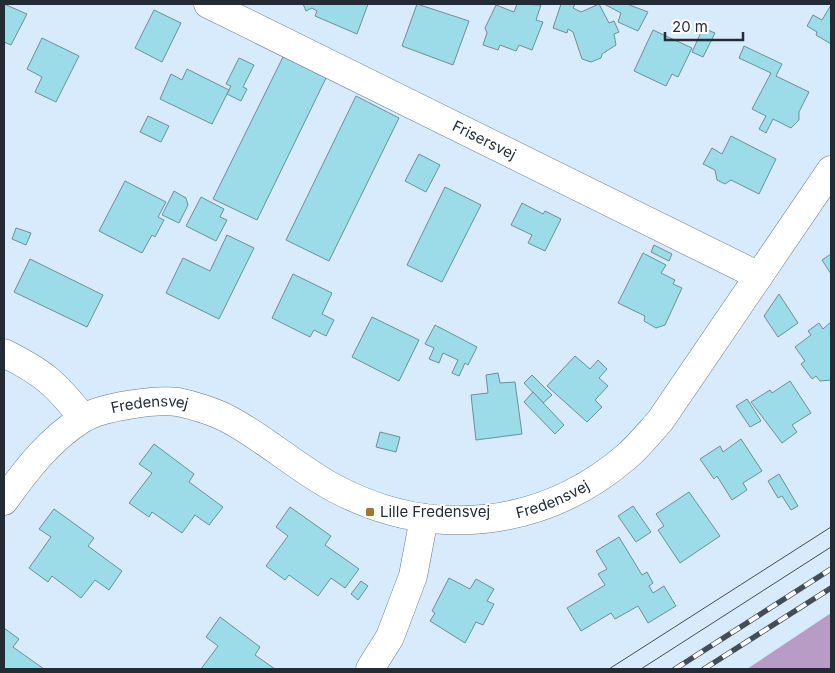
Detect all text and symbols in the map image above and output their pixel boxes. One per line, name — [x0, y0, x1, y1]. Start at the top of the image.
scale bar — [665, 10, 742, 42]
text: 20 m — [672, 17, 708, 36]
street label: Frisersvej — [449, 116, 519, 164]
street label: Fredensvej — [109, 391, 190, 417]
street label: Fredensvej — [514, 476, 593, 522]
place label: Lille Fredensvej — [380, 502, 490, 521]
marker: Lille Fredensvej — [364, 506, 376, 518]

